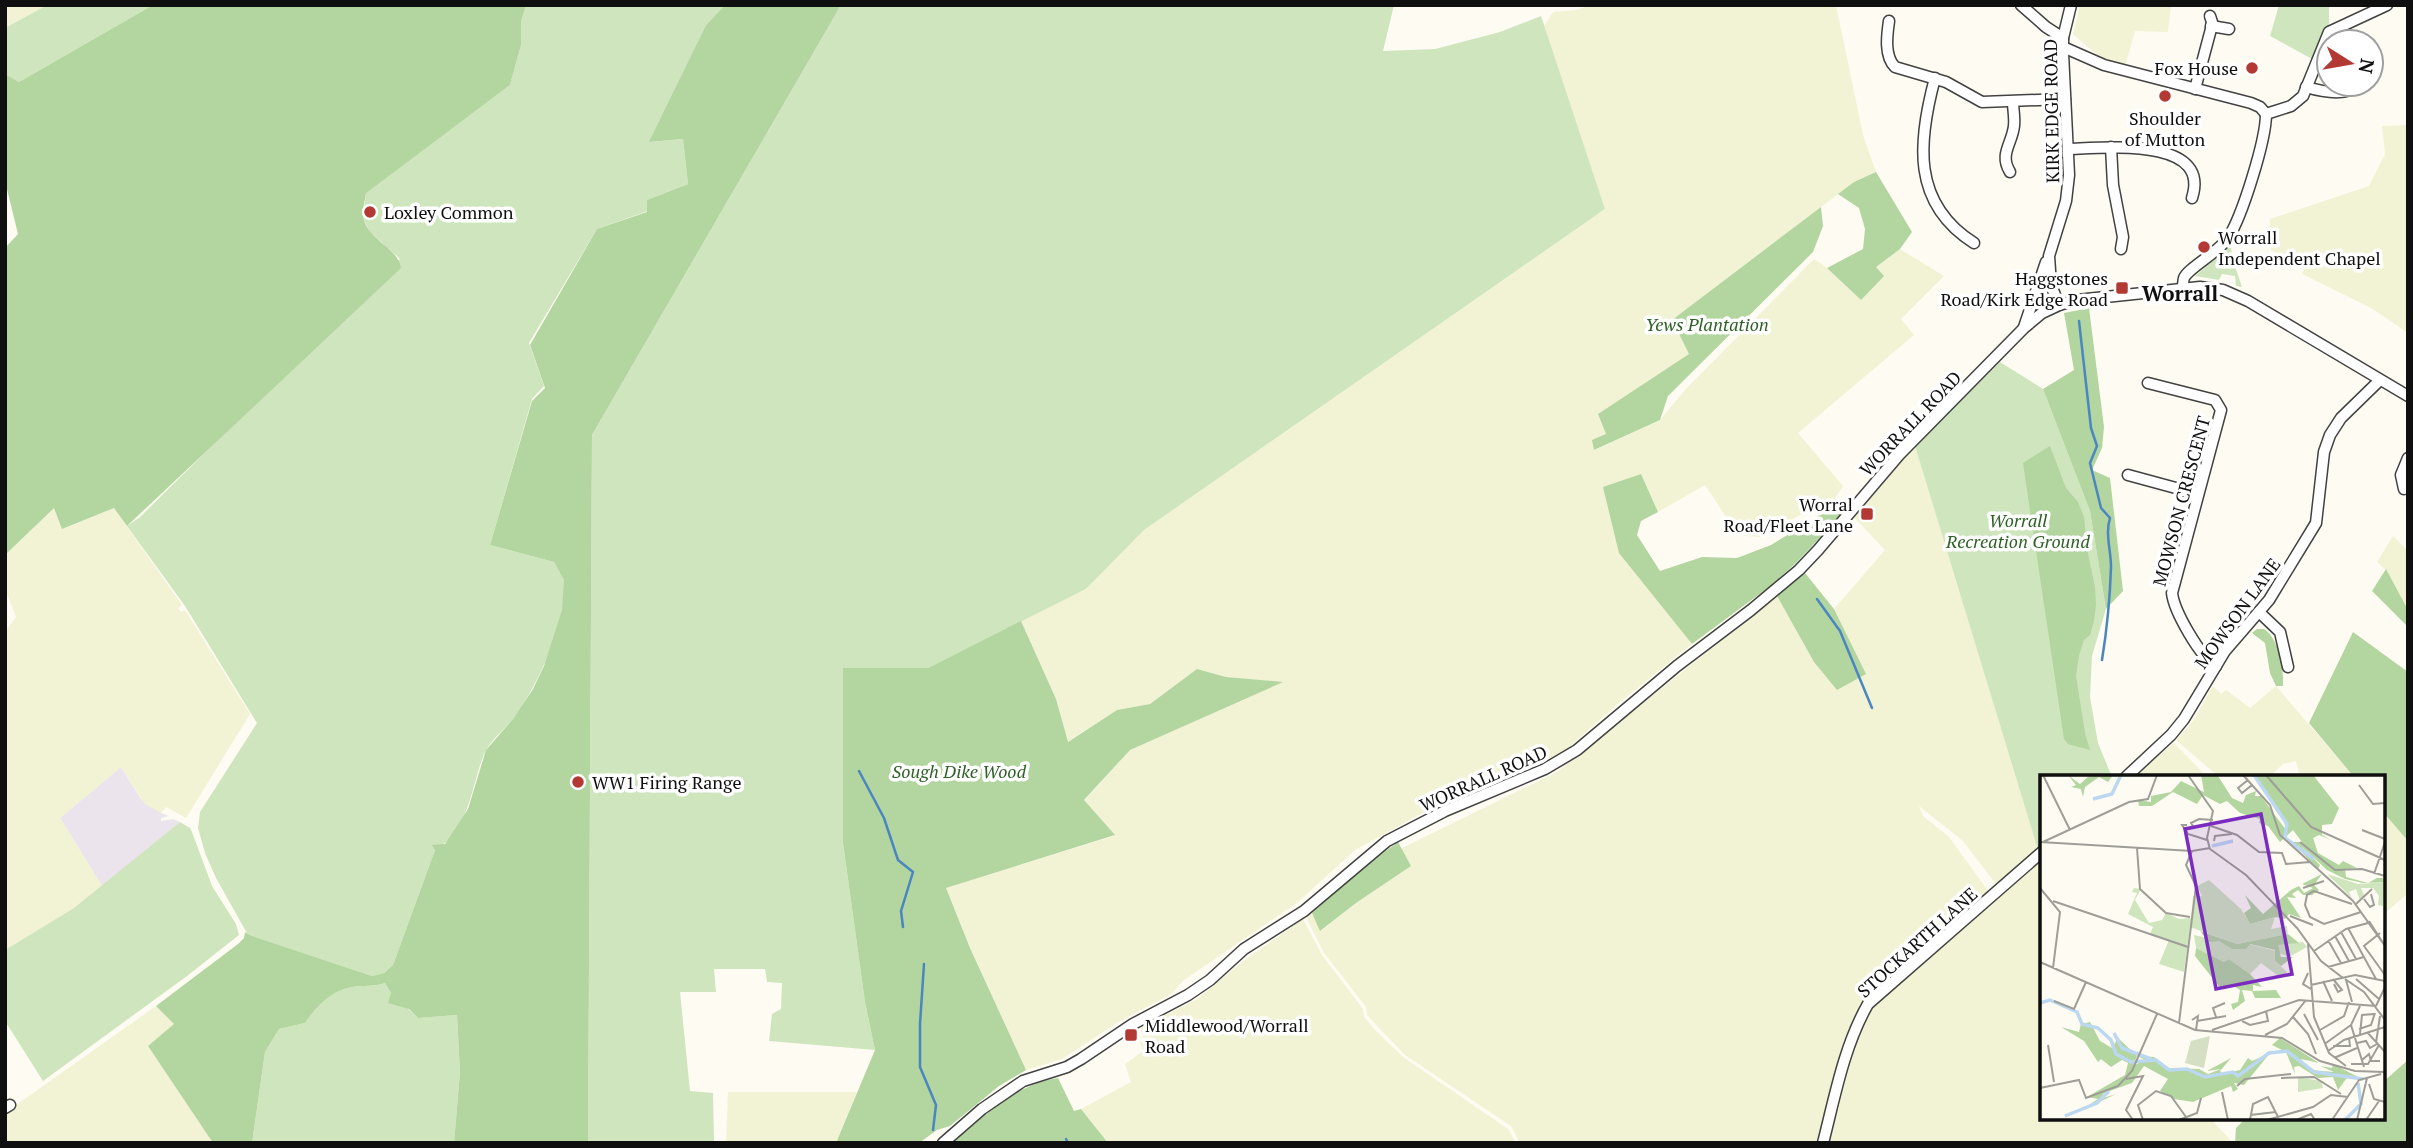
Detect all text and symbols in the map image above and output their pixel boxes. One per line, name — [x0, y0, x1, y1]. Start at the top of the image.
north arrow — [2315, 28, 2385, 98]
street label: KIRK EDGE ROAD — [2038, 39, 2064, 183]
place label: Fox House — [2155, 56, 2238, 80]
text: N — [2353, 57, 2381, 76]
marker: Fox House — [2244, 60, 2260, 76]
marker: Shoulder of Mutton — [2157, 88, 2173, 104]
place label: Shoulder of Mutton — [2125, 106, 2206, 151]
place label: Loxley Common — [384, 200, 514, 224]
marker: Loxley Common — [362, 204, 378, 220]
place label: Worrall Independent Chapel — [2218, 225, 2381, 270]
marker: Worrall Independent Chapel — [2196, 239, 2212, 255]
place label: Haggstones Road/Kirk Edge Road — [1941, 266, 2108, 311]
district label: Worrall — [2142, 279, 2218, 307]
marker: Haggstones Road/Kirk Edge Road — [2114, 280, 2130, 296]
park label: Yews Plantation — [1645, 312, 1769, 336]
street label: WORRALL ROAD — [1854, 365, 1966, 481]
street label: MOWSON CRESCENT — [2147, 413, 2215, 589]
place label: Worral Road/Fleet Lane — [1724, 492, 1853, 537]
marker: Worral Road/Fleet Lane — [1859, 506, 1875, 522]
park label: Worrall Recreation Ground — [1945, 508, 2090, 553]
street label: MOWSON LANE — [2189, 553, 2285, 673]
street label: WORRALL ROAD — [1415, 739, 1551, 817]
park label: Sough Dike Wood — [892, 759, 1027, 783]
place label: WW1 Firing Range — [592, 770, 741, 794]
marker: WW1 Firing Range — [570, 774, 586, 790]
inset map — [2040, 775, 2385, 1120]
street label: STOCKARTH LANE — [1852, 882, 1982, 1002]
place label: Middlewood/Worrall Road — [1145, 1013, 1309, 1058]
marker: Middlewood/Worrall Road — [1123, 1027, 1139, 1043]

